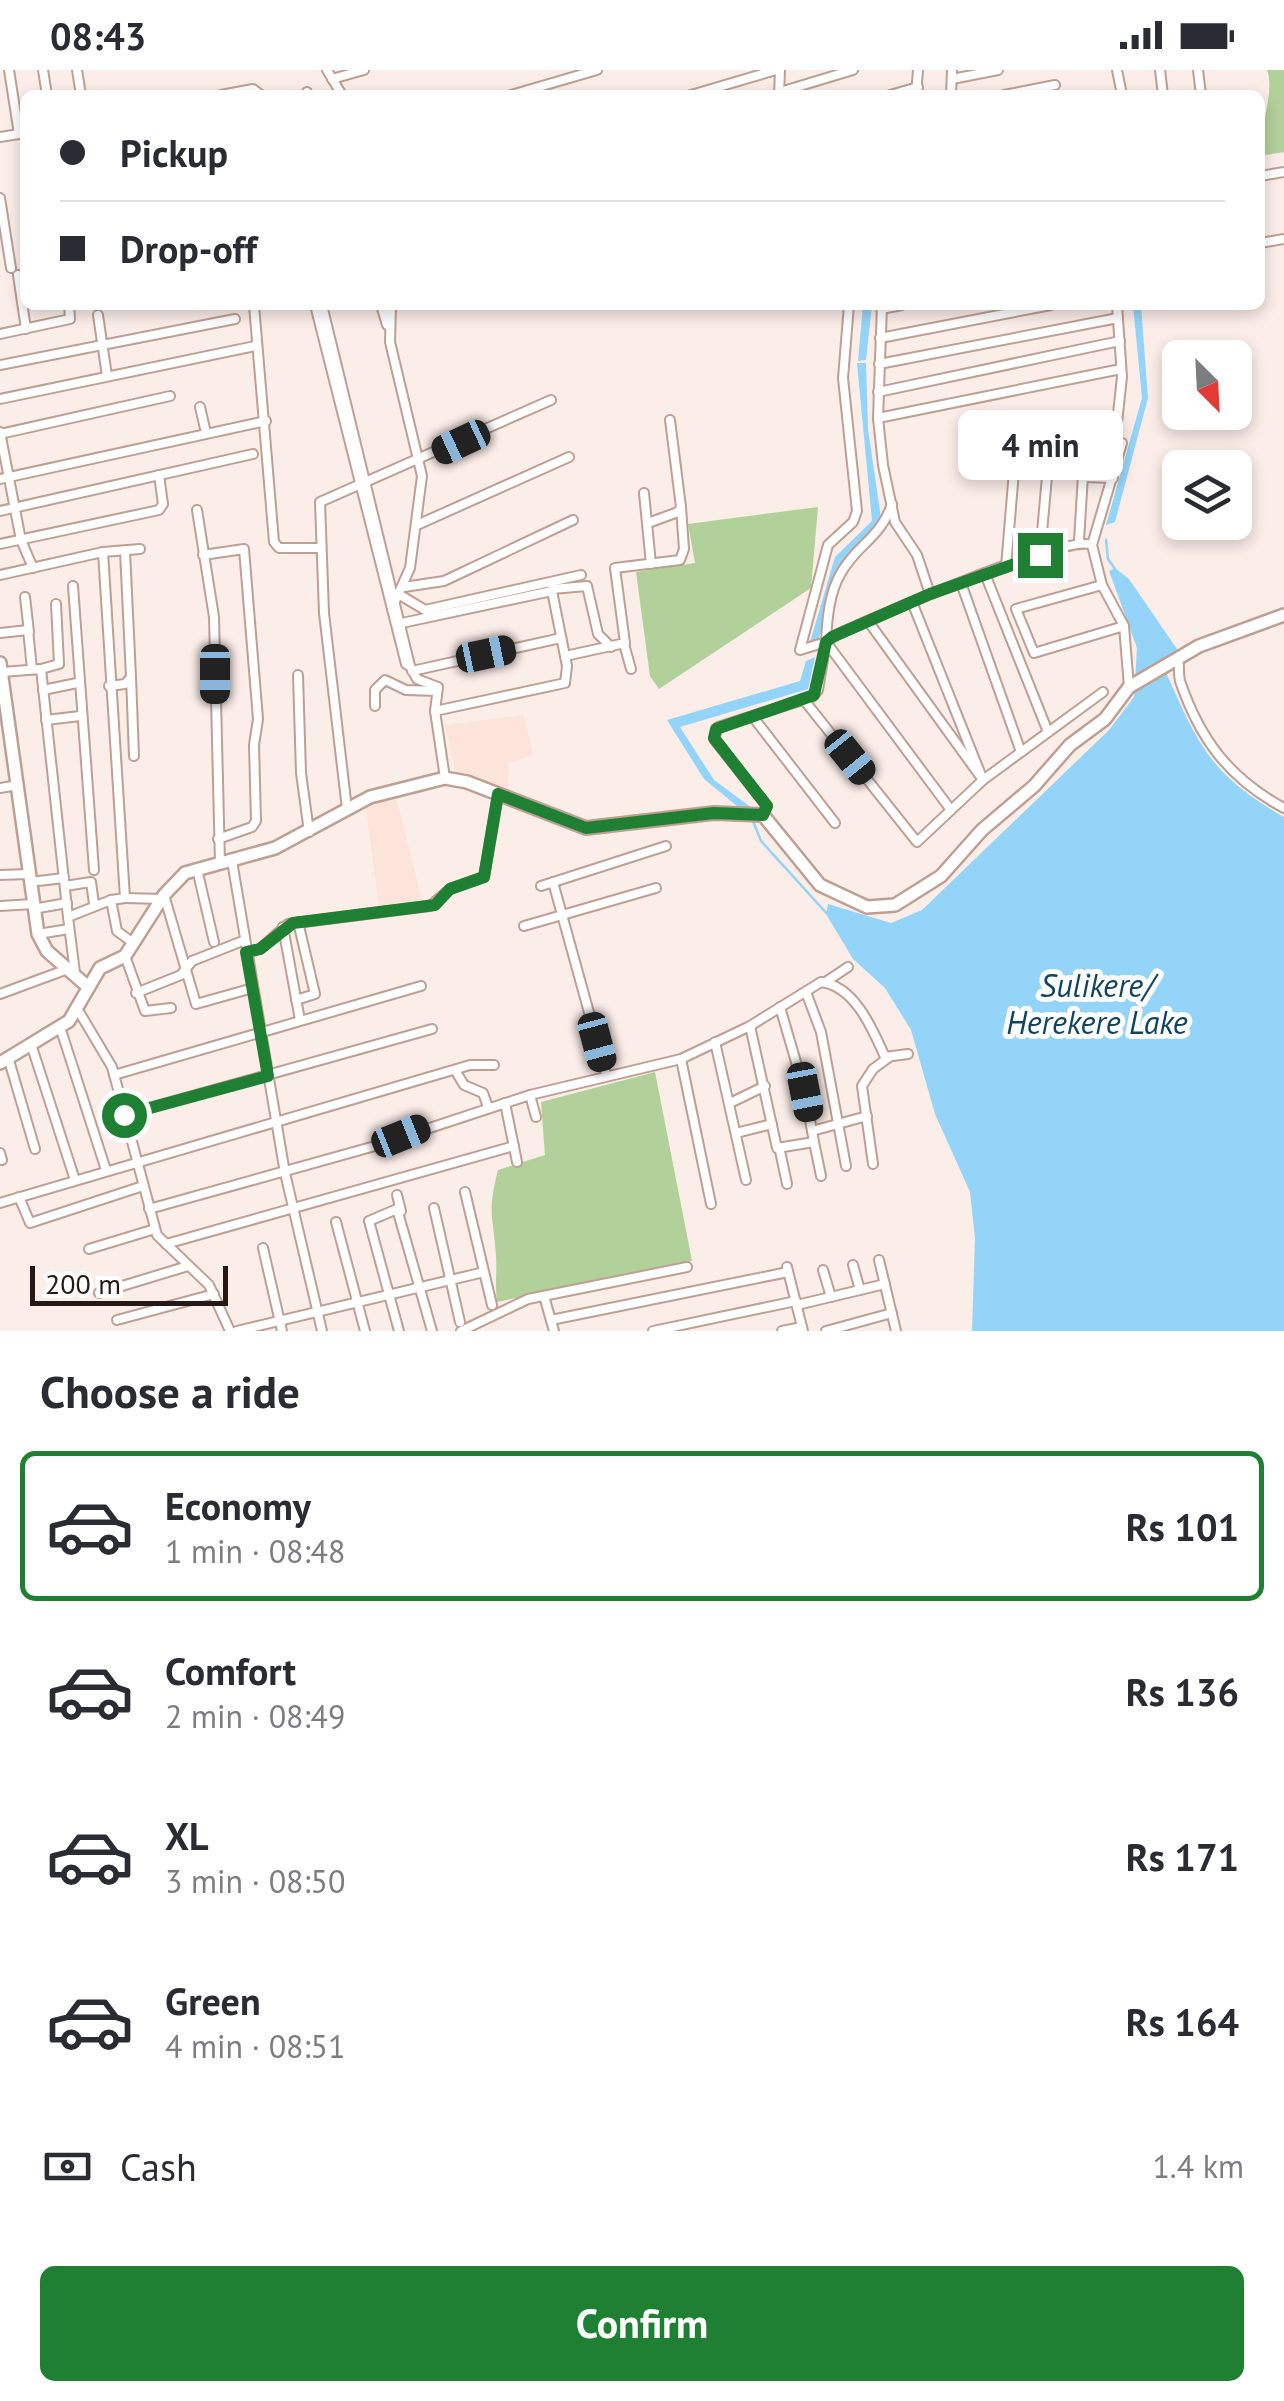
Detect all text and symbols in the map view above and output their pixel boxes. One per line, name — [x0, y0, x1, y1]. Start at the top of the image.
text: 08:43 — [50, 11, 146, 60]
text: Pickup — [120, 128, 228, 177]
text: Drop-off — [120, 224, 257, 273]
north arrow — [1162, 340, 1252, 430]
map controls — [1162, 340, 1252, 540]
callout: 4 min — [958, 410, 1122, 480]
car — [427, 416, 495, 468]
text: 4 min — [1001, 424, 1080, 466]
button: layers — [1162, 450, 1252, 540]
route end — [1018, 533, 1063, 578]
car — [454, 633, 518, 675]
car — [200, 644, 230, 704]
car — [819, 724, 881, 790]
water label: Sulikere/ Herekere Lake — [1006, 964, 1188, 1043]
car — [575, 1009, 619, 1075]
car — [785, 1060, 825, 1124]
route start — [102, 1093, 147, 1138]
car — [368, 1111, 434, 1161]
scale bar — [30, 1261, 228, 1306]
text: 200 m — [45, 1265, 121, 1302]
text: Choose a ride — [40, 1362, 300, 1420]
icon: car — [45, 1481, 135, 1571]
text: Economy — [165, 1481, 311, 1530]
text: Rs 101 — [1126, 1502, 1239, 1551]
text: 1 min · 08:48 — [165, 1530, 345, 1572]
icon: car — [45, 1646, 135, 1736]
text: Comfort — [165, 1646, 296, 1695]
text: Rs 136 — [1126, 1667, 1239, 1716]
text: 2 min · 08:49 — [165, 1695, 345, 1737]
icon: car — [45, 1811, 135, 1901]
text: XL — [165, 1811, 209, 1860]
text: Rs 171 — [1126, 1832, 1239, 1881]
text: 3 min · 08:50 — [165, 1860, 345, 1902]
icon: car — [45, 1976, 135, 2066]
text: Green — [165, 1976, 261, 2025]
text: Rs 164 — [1126, 1997, 1239, 2046]
text: 4 min · 08:51 — [165, 2025, 345, 2067]
icon: cash — [40, 2139, 95, 2194]
text: Cash — [120, 2142, 197, 2191]
text: 1.4 km — [1152, 2145, 1244, 2187]
button: Confirm — [40, 2266, 1244, 2381]

